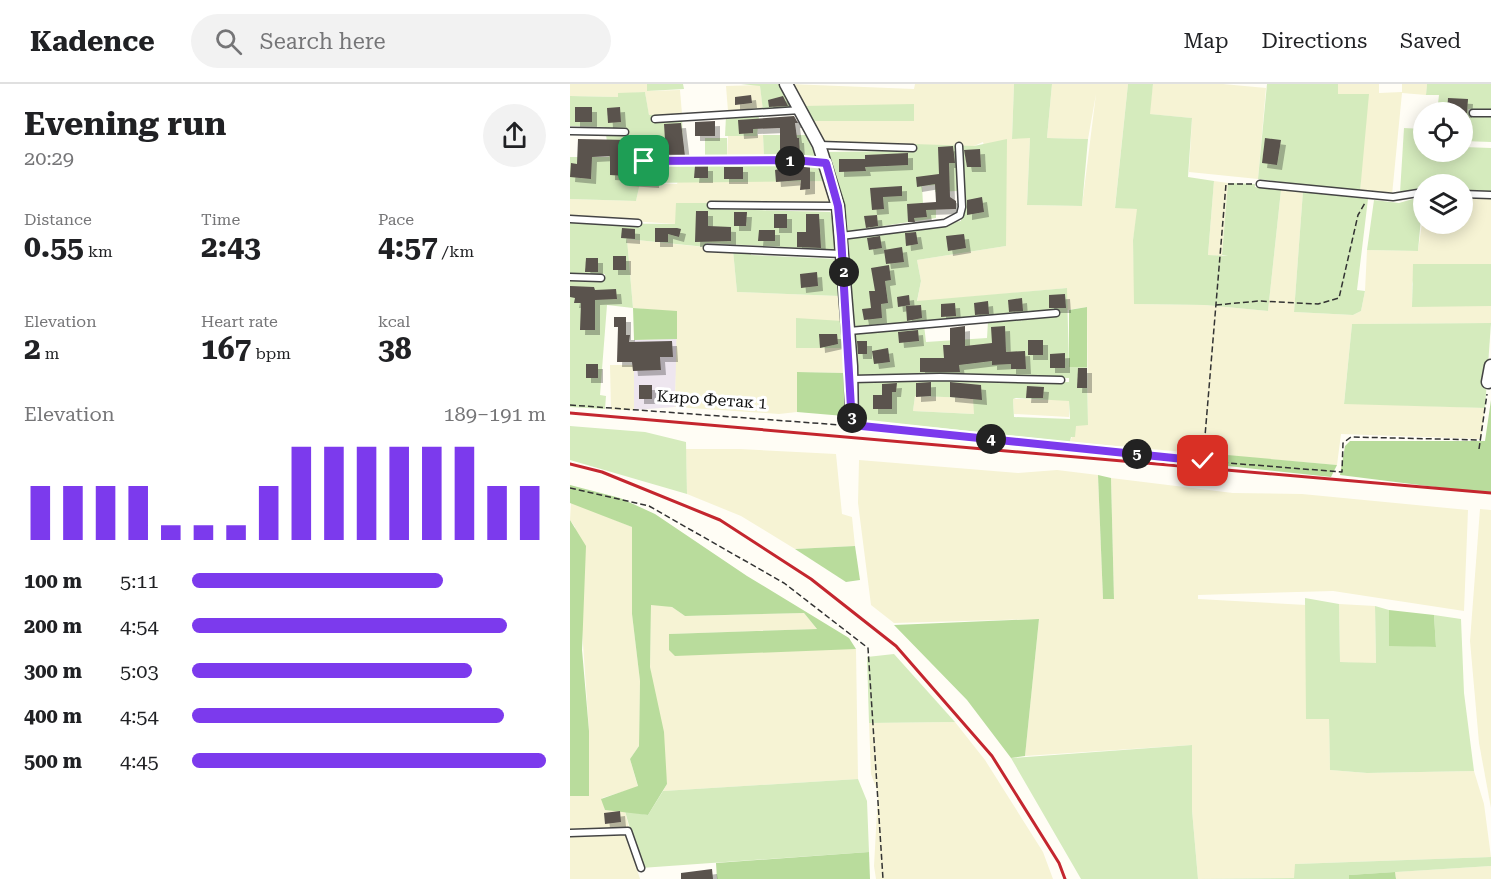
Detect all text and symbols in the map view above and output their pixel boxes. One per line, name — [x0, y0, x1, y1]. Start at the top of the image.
search box — [191, 14, 611, 68]
text: Kadence — [30, 25, 155, 58]
icon: search — [212, 25, 245, 58]
text: Search here — [260, 29, 386, 54]
text: Map — [1184, 29, 1228, 53]
text: Directions — [1261, 29, 1367, 53]
text: Saved — [1400, 29, 1461, 53]
map controls — [1413, 102, 1473, 234]
button: locate — [1413, 102, 1473, 162]
text: Evening run — [24, 104, 226, 143]
button: share — [483, 104, 546, 167]
pin — [618, 135, 669, 186]
icon: arrive — [627, 144, 660, 177]
text: 20:29 — [24, 146, 74, 170]
pin: 1 — [775, 146, 805, 176]
text: 1 — [786, 151, 794, 170]
button: layers — [1413, 174, 1473, 234]
text: Distance — [24, 210, 92, 229]
text: Time — [201, 210, 240, 229]
text: Pace — [378, 210, 414, 229]
text: 0.55 — [24, 229, 84, 264]
text: 2:43 — [201, 229, 261, 264]
text: 4:57 — [378, 229, 438, 264]
text: km — [84, 242, 113, 261]
text: /km — [438, 242, 474, 261]
pin: 2 — [829, 257, 859, 287]
text: 2 — [840, 262, 848, 281]
text: Elevation — [24, 312, 97, 331]
text: Heart rate — [201, 312, 278, 331]
text: kcal — [378, 312, 410, 331]
text: 2 — [24, 331, 41, 366]
text: 167 — [201, 331, 251, 366]
text: 38 — [378, 331, 412, 366]
text: m — [41, 344, 59, 363]
text: bpm — [251, 344, 291, 363]
street label: Киро Фетак 1 — [656, 386, 768, 413]
text: Elevation — [24, 402, 115, 426]
text: 189–191 m — [443, 402, 546, 426]
pin: 3 — [837, 403, 867, 433]
text: 3 — [848, 408, 856, 427]
pin: 4 — [976, 424, 1006, 454]
text: 4 — [987, 429, 995, 448]
pin — [1177, 435, 1228, 486]
pin: 5 — [1122, 439, 1152, 469]
text: 5 — [1133, 444, 1141, 463]
icon: check — [1186, 444, 1219, 477]
text: 100 m — [24, 569, 82, 593]
text: 5:11 — [120, 569, 159, 593]
text: 200 m — [24, 614, 82, 638]
text: 4:54 — [120, 614, 159, 638]
text: 300 m — [24, 659, 82, 683]
text: 5:03 — [120, 659, 159, 683]
text: 400 m — [24, 704, 82, 728]
text: 4:54 — [120, 704, 159, 728]
text: 500 m — [24, 749, 82, 773]
text: 4:45 — [120, 749, 159, 773]

